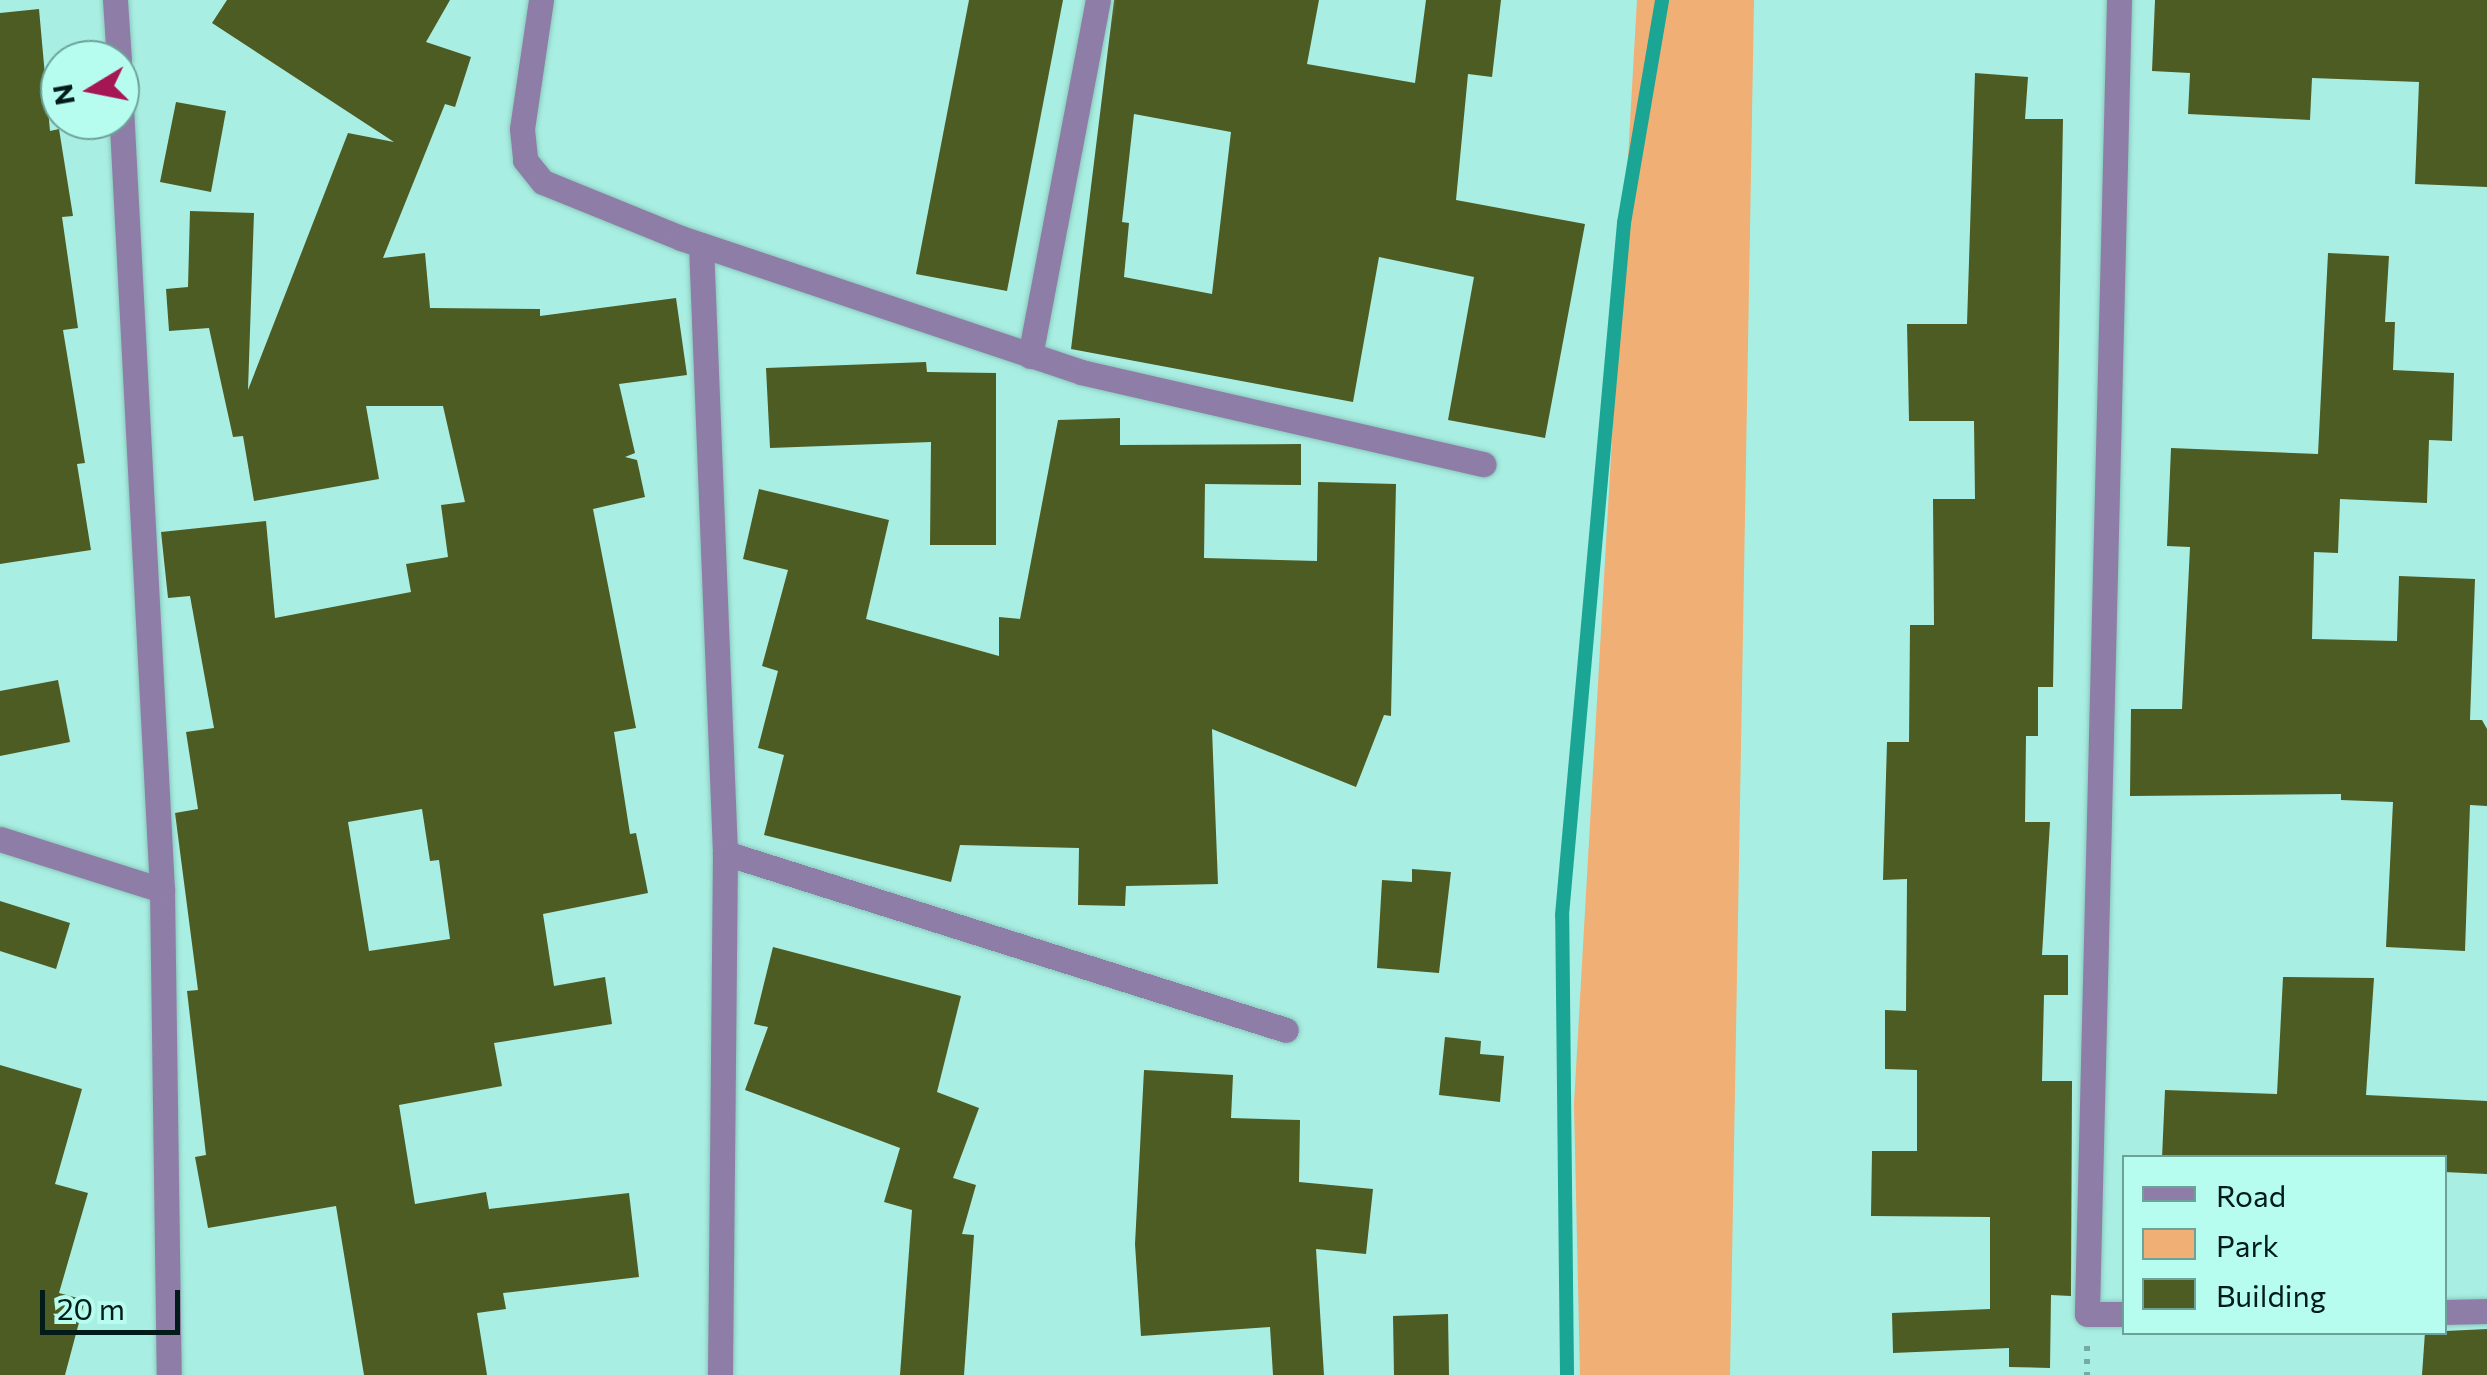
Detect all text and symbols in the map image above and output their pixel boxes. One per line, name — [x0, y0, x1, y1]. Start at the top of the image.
north arrow — [40, 40, 140, 140]
text: N — [44, 82, 81, 108]
legend — [2122, 1155, 2447, 1335]
text: Road — [2216, 1176, 2286, 1213]
text: Park — [2216, 1226, 2279, 1263]
scale bar — [45, 1270, 185, 1332]
text: Building — [2216, 1276, 2326, 1313]
text: 20 m — [57, 1289, 125, 1326]

